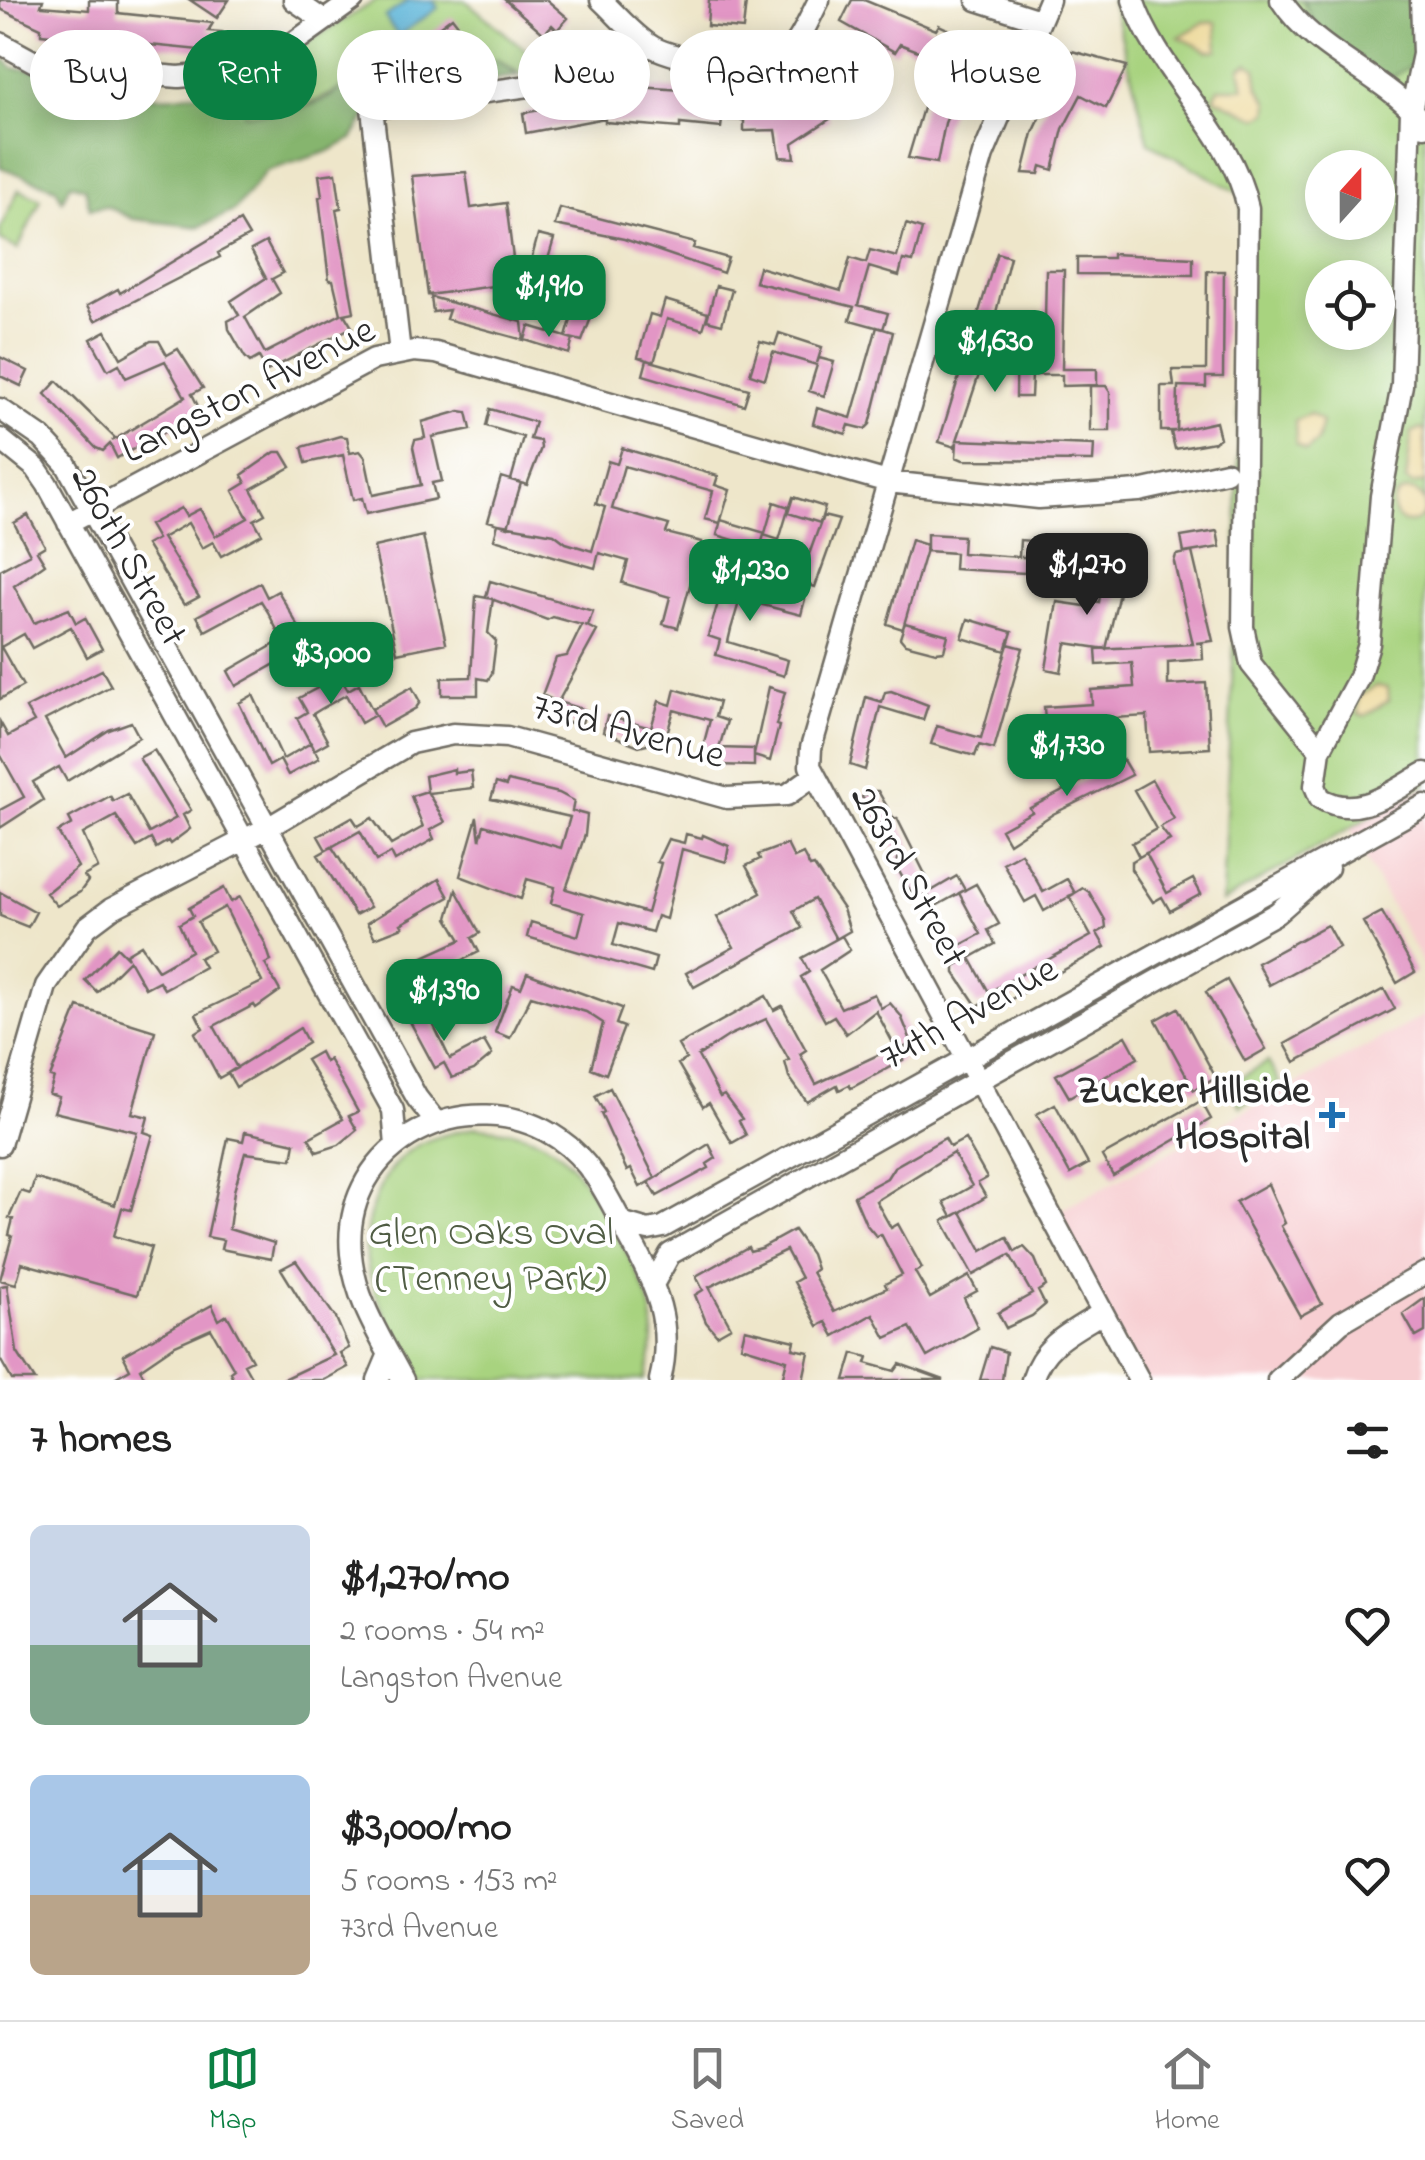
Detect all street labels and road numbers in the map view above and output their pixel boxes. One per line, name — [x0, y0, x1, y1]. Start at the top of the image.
street label: Langston Avenue — [112, 303, 386, 481]
street label: 260th Street — [53, 456, 201, 658]
street label: 73rd Avenue — [525, 679, 731, 787]
street label: 263rd Street — [833, 775, 981, 979]
street label: 74th Avenue — [870, 942, 1070, 1088]

